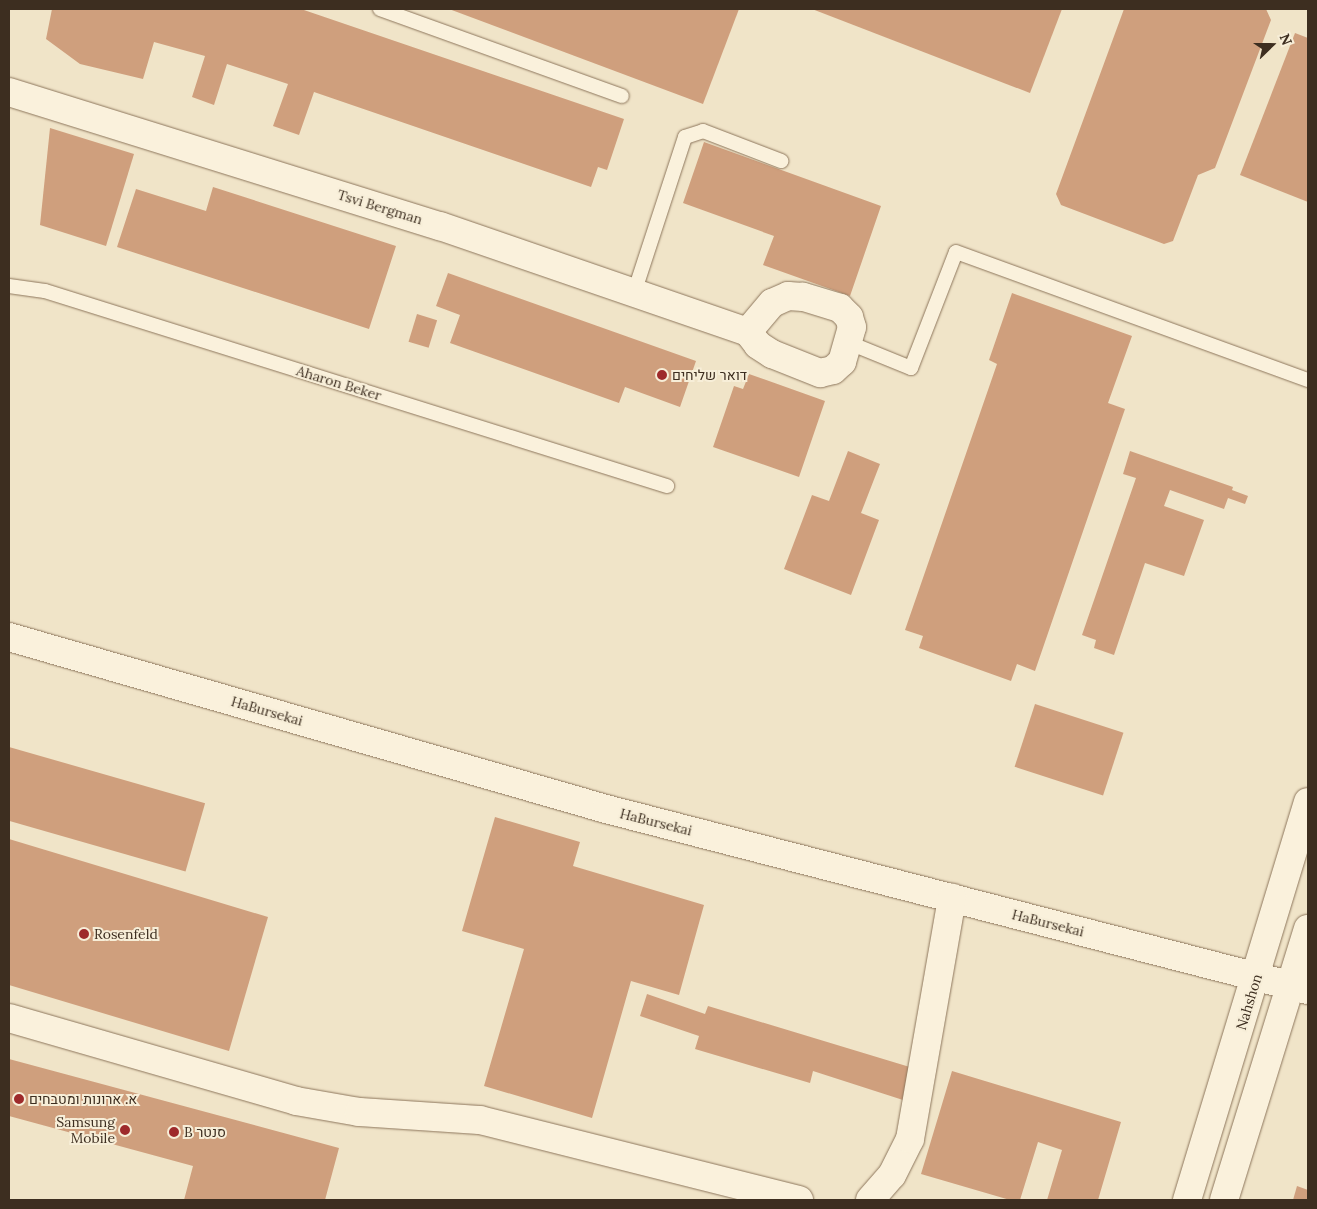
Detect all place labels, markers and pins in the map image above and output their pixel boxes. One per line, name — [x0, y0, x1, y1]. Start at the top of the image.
place label: דואר שליחים — [672, 367, 747, 383]
marker: דואר שליחים — [656, 369, 668, 381]
place label: Rosenfeld — [94, 926, 158, 942]
marker: Rosenfeld — [78, 928, 90, 940]
place label: א. ארונות ומטבחים — [29, 1091, 137, 1107]
marker: א. ארונות ומטבחים — [13, 1093, 25, 1105]
place label: Samsung Mobile — [56, 1114, 115, 1146]
marker: Samsung Mobile — [119, 1124, 131, 1136]
place label: B סנטר — [184, 1124, 226, 1140]
marker: B סנטר — [168, 1126, 180, 1138]

